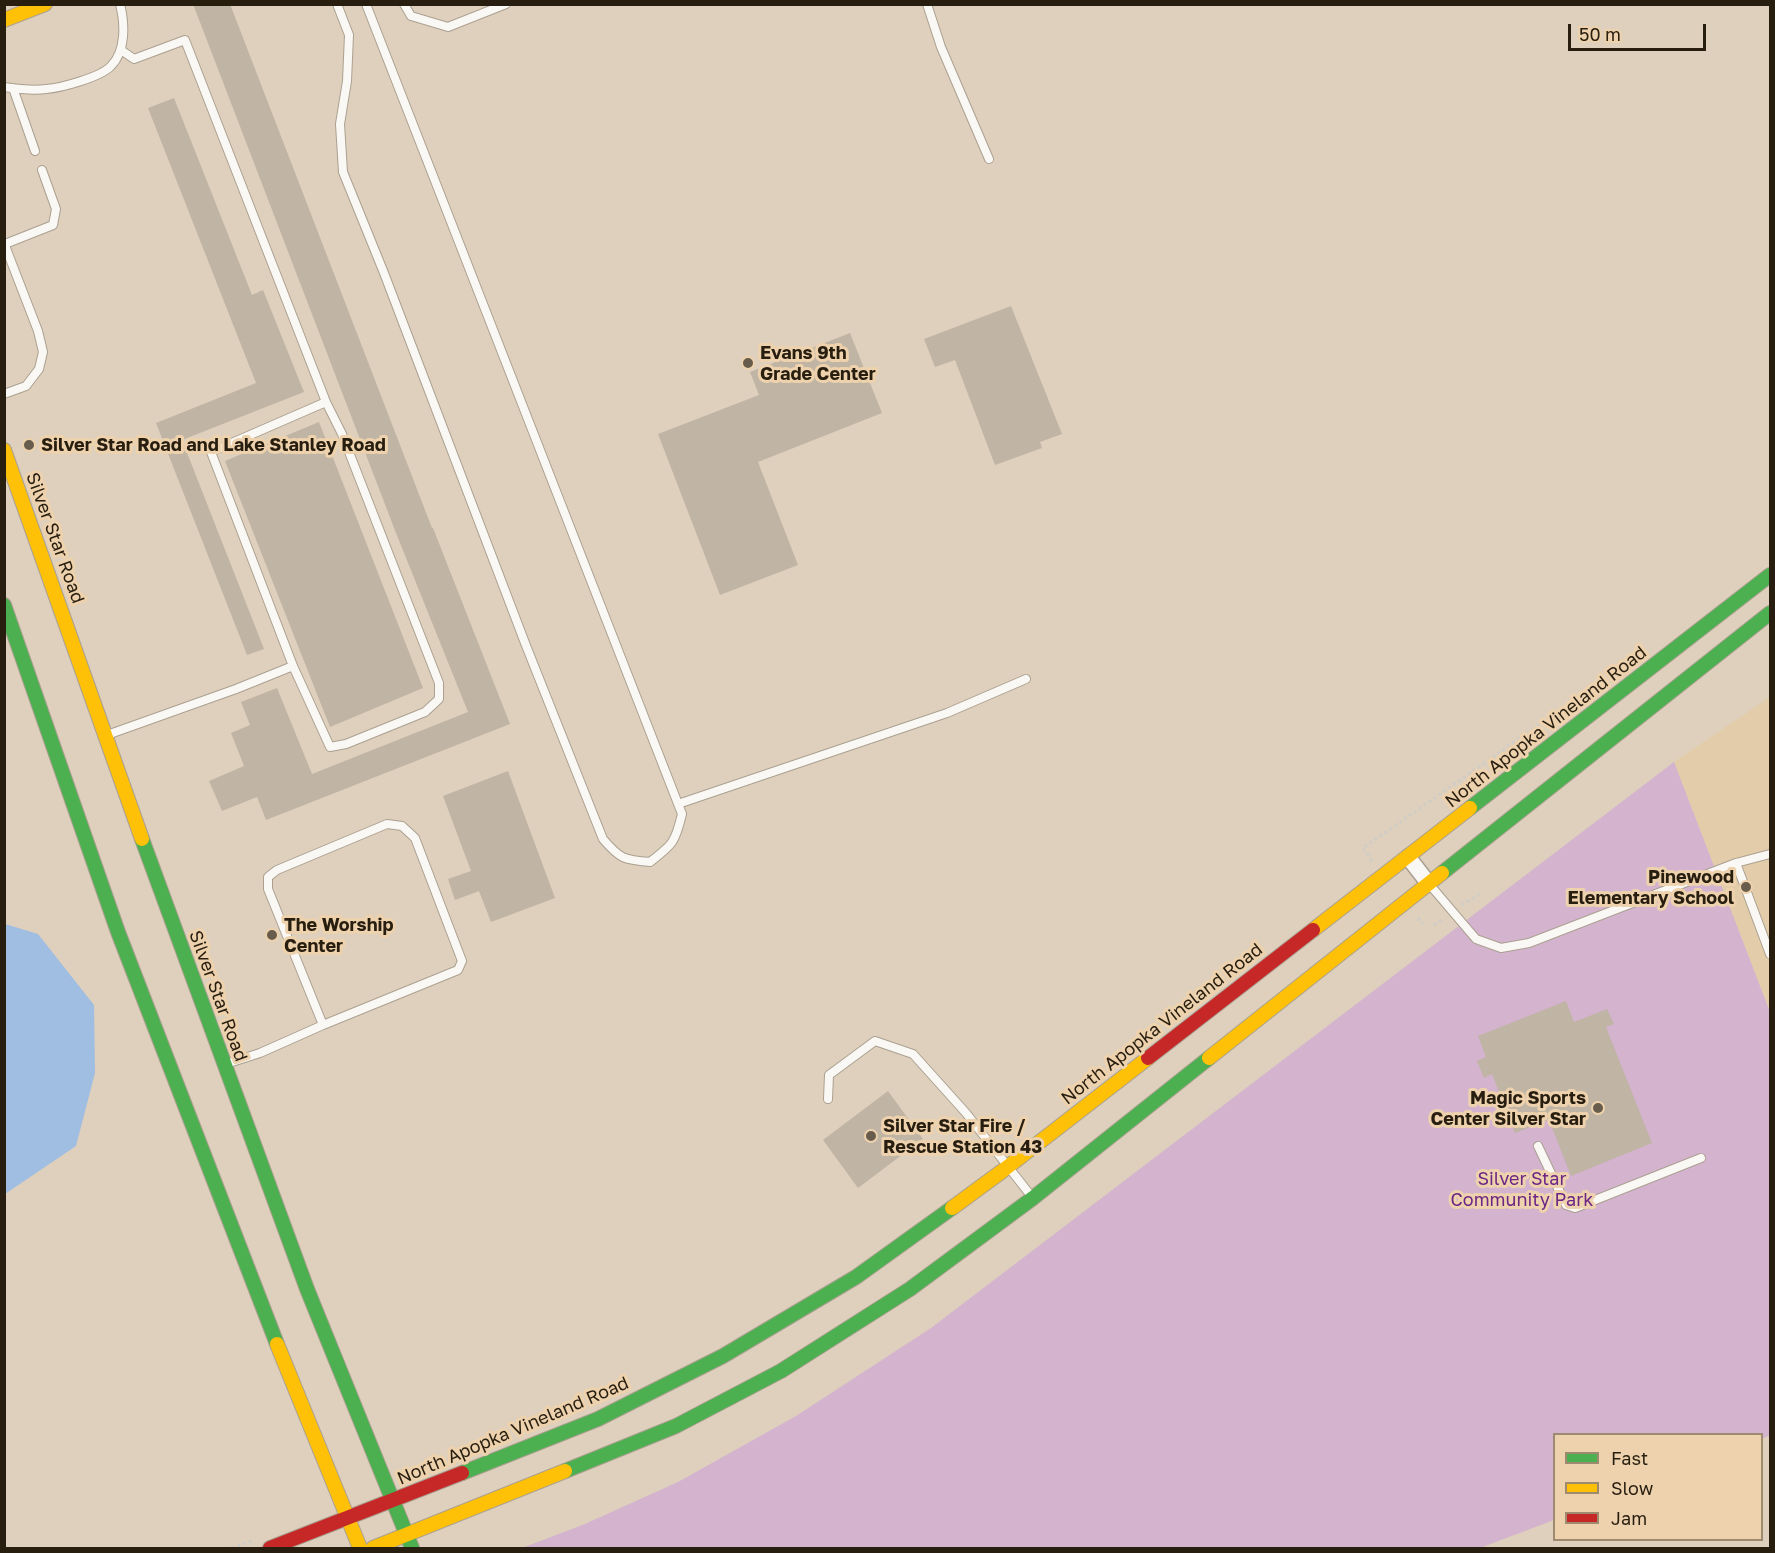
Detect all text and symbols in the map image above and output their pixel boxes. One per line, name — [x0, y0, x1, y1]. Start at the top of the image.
scale bar — [1571, 12, 1709, 50]
text: 50 m — [1579, 23, 1621, 45]
place label: Evans 9th Grade Center — [760, 342, 876, 385]
marker: Evans 9th Grade Center — [741, 356, 755, 370]
place label: Silver Star Road and Lake Stanley Road — [41, 434, 386, 456]
marker: Silver Star Road and Lake Stanley Road — [22, 438, 36, 452]
street label: Silver Star Road — [21, 470, 89, 606]
street label: North Apopka Vineland Road — [1441, 642, 1651, 812]
place label: Pinewood Elementary School — [1568, 866, 1734, 908]
marker: Pinewood Elementary School — [1739, 880, 1753, 894]
place label: The Worship Center — [284, 914, 394, 956]
street label: Silver Star Road — [184, 928, 252, 1064]
marker: The Worship Center — [265, 928, 279, 942]
street label: North Apopka Vineland Road — [1057, 939, 1267, 1109]
place label: Magic Sports Center Silver Star — [1431, 1087, 1586, 1130]
marker: Magic Sports Center Silver Star — [1591, 1101, 1605, 1115]
place label: Silver Star Fire / Rescue Station 43 — [883, 1115, 1042, 1158]
marker: Silver Star Fire / Rescue Station 43 — [864, 1129, 878, 1143]
park label: Silver Star Community Park — [1451, 1168, 1593, 1210]
street label: North Apopka Vineland Road — [394, 1372, 632, 1490]
legend — [1553, 1433, 1763, 1541]
text: Fast — [1611, 1447, 1648, 1469]
text: Slow — [1611, 1477, 1653, 1499]
text: Jam — [1611, 1507, 1647, 1529]

